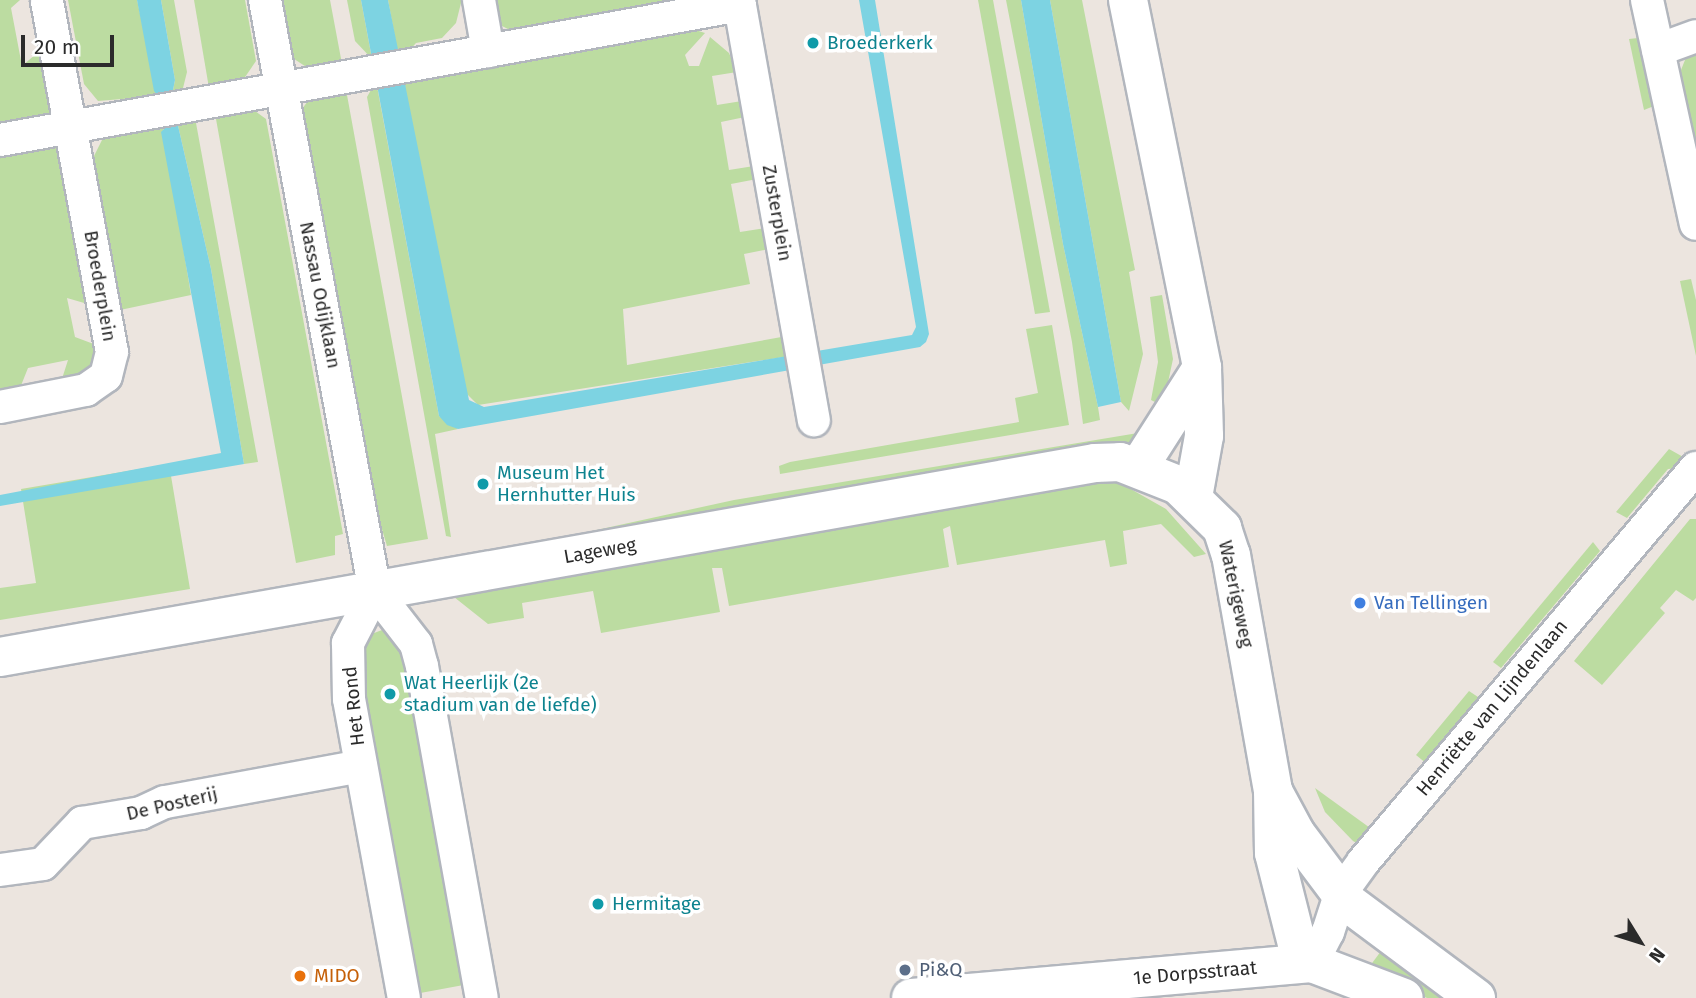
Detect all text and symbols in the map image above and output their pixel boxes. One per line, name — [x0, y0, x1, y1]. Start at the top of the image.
scale bar — [24, 21, 117, 65]
place label: Broederkerk — [827, 32, 933, 54]
text: 20 m — [34, 34, 80, 60]
marker: Broederkerk — [805, 35, 821, 51]
street label: Zusterplein — [757, 163, 797, 263]
street label: Nassau Odijklaan — [295, 220, 345, 370]
street label: Broederplein — [79, 229, 121, 343]
place label: Museum Het Hernhutter Huis — [497, 462, 635, 506]
marker: Museum Het Hernhutter Huis — [475, 476, 491, 492]
street label: Lageweg — [562, 533, 638, 569]
street label: Waterigeweg — [1214, 538, 1258, 650]
place label: Van Tellingen — [1374, 592, 1488, 614]
marker: Van Tellingen — [1352, 595, 1368, 611]
street label: Henriëtte van Lijndenlaan — [1412, 615, 1572, 801]
street label: Het Rond — [338, 665, 370, 747]
place label: Wat Heerlijk (2e stadium van de liefde) — [404, 672, 597, 716]
marker: Wat Heerlijk (2e stadium van de liefde) — [382, 686, 398, 702]
street label: De Posterij — [124, 782, 220, 826]
place label: Hermitage — [612, 893, 701, 915]
marker: Hermitage — [590, 896, 606, 912]
north arrow — [1605, 907, 1675, 977]
text: N — [1644, 943, 1670, 967]
street label: 1e Dorpsstraat — [1132, 956, 1258, 990]
place label: Pi&Q — [919, 959, 962, 981]
marker: Pi&Q — [897, 962, 913, 978]
place label: MIDO — [314, 965, 360, 987]
marker: MIDO — [292, 968, 308, 984]

